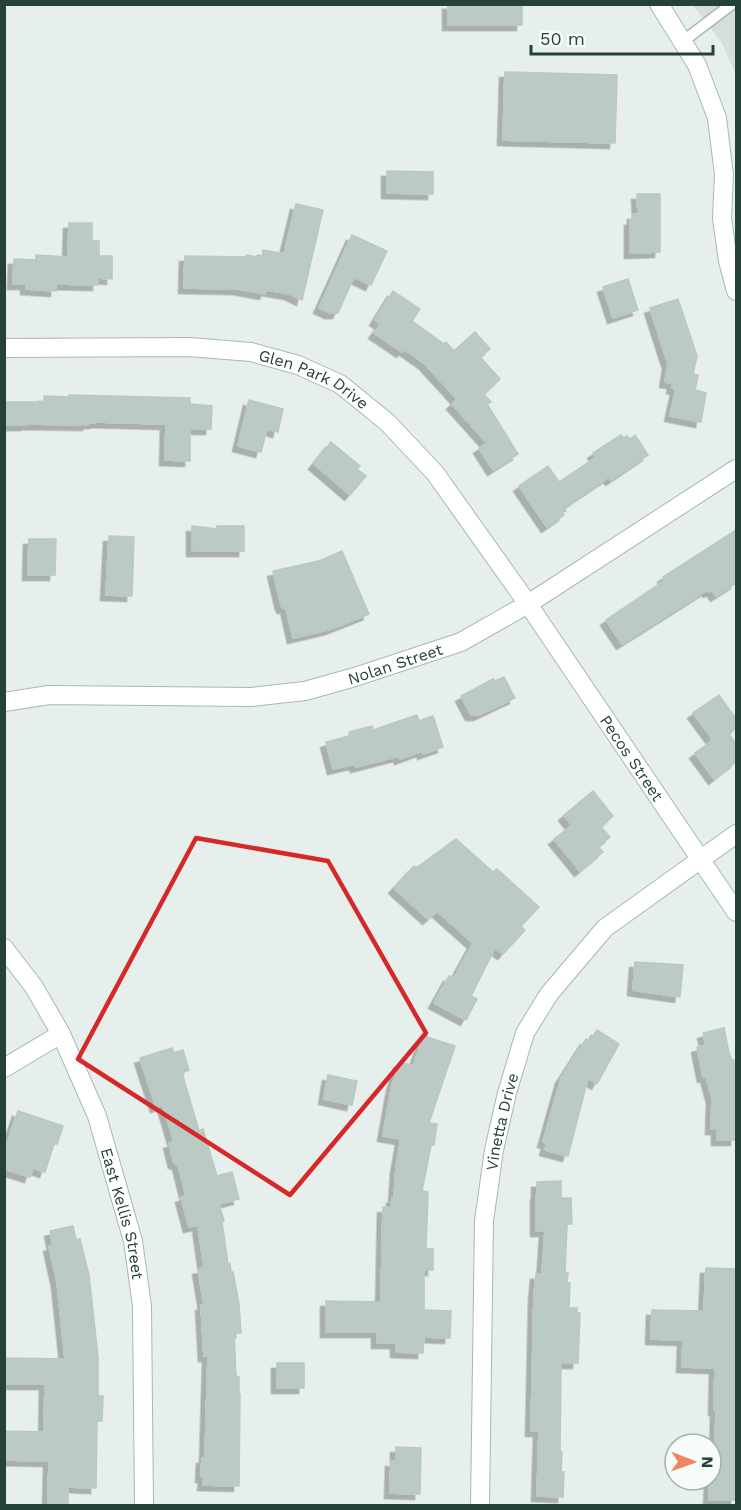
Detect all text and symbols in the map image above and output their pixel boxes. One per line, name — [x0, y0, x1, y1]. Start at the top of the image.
scale bar — [531, 18, 712, 56]
text: 50 m — [540, 28, 585, 49]
street label: Glen Park Drive — [257, 345, 373, 413]
street label: Nolan Street — [346, 639, 445, 688]
street label: Pecos Street — [596, 711, 668, 805]
street label: Vinetta Drive — [482, 1070, 522, 1172]
street label: East Kellis Street — [97, 1146, 148, 1281]
north arrow — [663, 1432, 723, 1492]
text: N — [698, 1456, 717, 1468]

